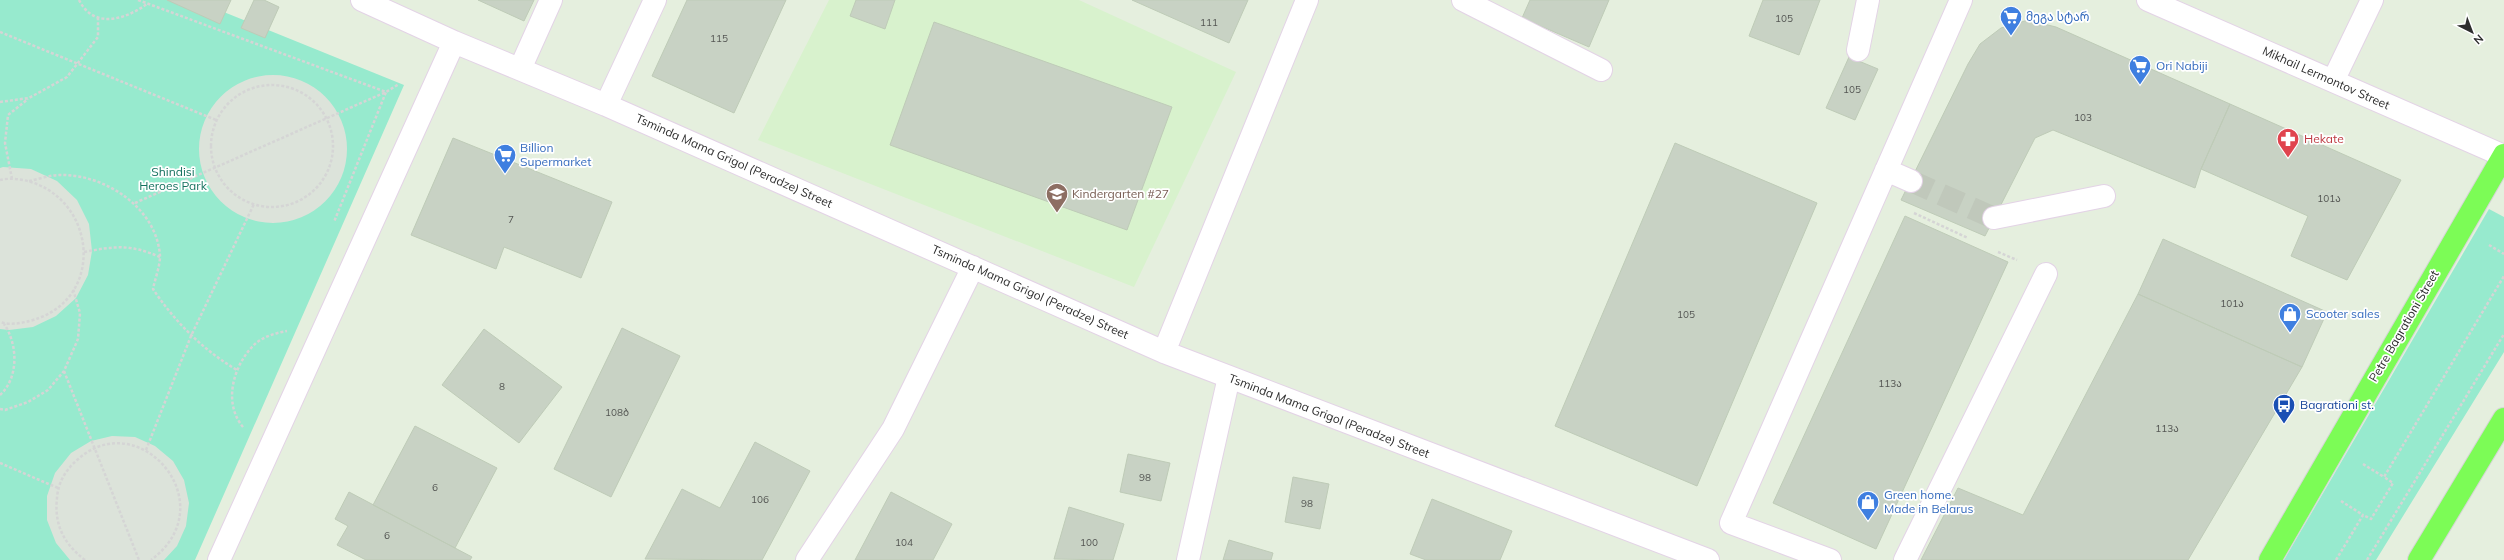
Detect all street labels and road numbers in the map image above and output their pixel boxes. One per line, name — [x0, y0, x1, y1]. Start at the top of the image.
street label: Mikhail Lermontov Street — [2260, 43, 2392, 112]
street label: Tsminda Mama Grigol (Peradze) Street — [633, 110, 835, 211]
street label: Tsminda Mama Grigol (Peradze) Street — [929, 241, 1131, 342]
street label: Petre Bagrationi Street — [2365, 267, 2442, 384]
street label: Tsminda Mama Grigol (Peradze) Street — [1227, 370, 1432, 461]

